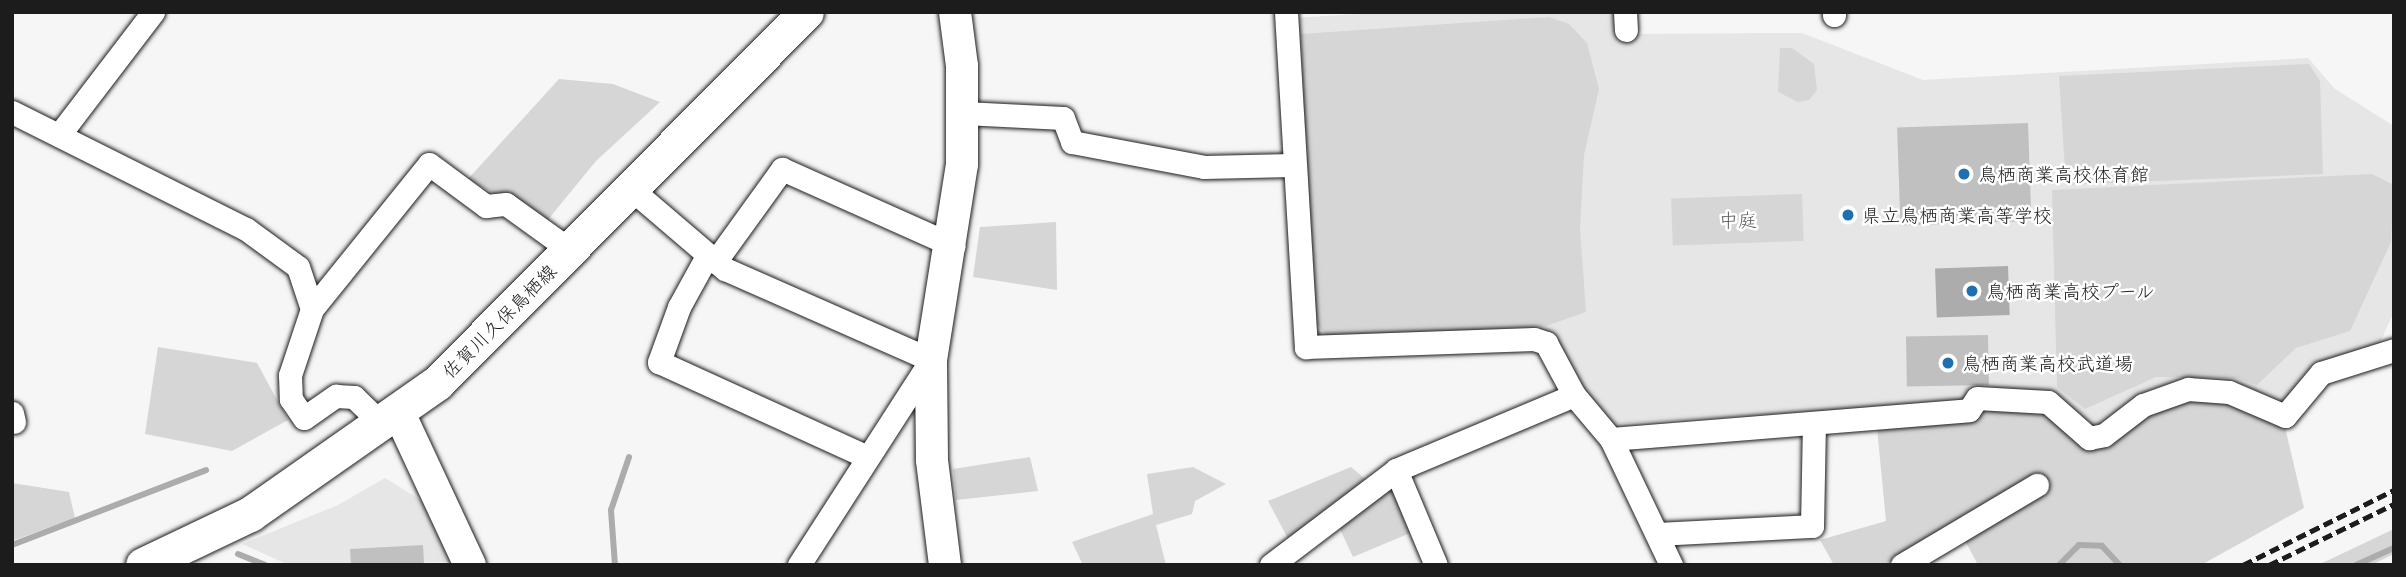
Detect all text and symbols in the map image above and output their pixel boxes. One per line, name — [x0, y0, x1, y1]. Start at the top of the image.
place label: 鳥栖商業高校体育館 — [1978, 163, 2149, 185]
marker: 鳥栖商業高校体育館 — [1956, 166, 1972, 182]
place label: 県立鳥栖商業高等学校 — [1862, 204, 2052, 226]
marker: 県立鳥栖商業高等学校 — [1840, 207, 1856, 223]
park label: 中庭 — [1719, 209, 1757, 231]
street label: 佐賀川久保鳥栖線 — [437, 259, 561, 383]
place label: 鳥栖商業高校プール — [1986, 280, 2156, 302]
marker: 鳥栖商業高校プール — [1964, 283, 1980, 299]
place label: 鳥栖商業高校武道場 — [1962, 352, 2133, 374]
marker: 鳥栖商業高校武道場 — [1940, 355, 1956, 371]

